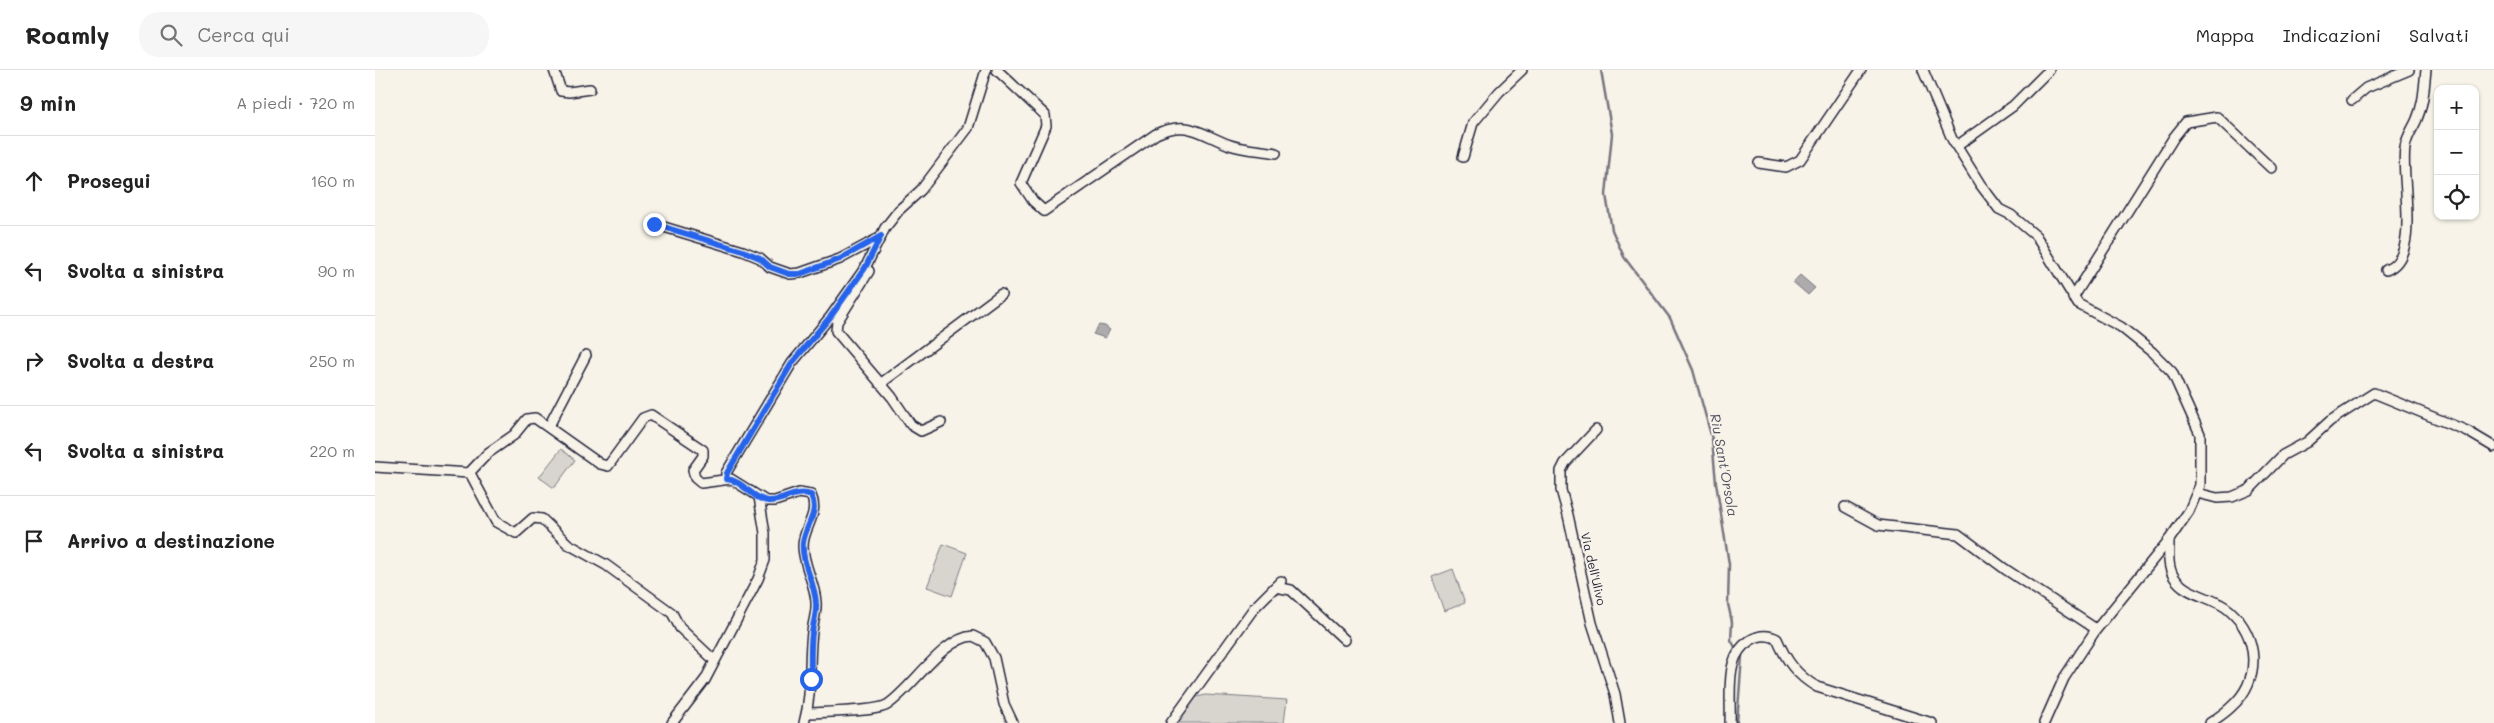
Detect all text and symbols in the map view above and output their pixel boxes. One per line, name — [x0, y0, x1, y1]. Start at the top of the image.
search box — [139, 12, 489, 57]
text: Roamly — [25, 19, 109, 50]
icon: search — [157, 21, 185, 49]
text: Cerca qui — [197, 22, 290, 47]
text: Mappa — [2196, 23, 2255, 47]
text: Indicazioni — [2283, 23, 2381, 47]
text: Salvati — [2409, 23, 2469, 47]
map controls — [2434, 85, 2479, 220]
button: + — [2434, 85, 2479, 130]
text: 9 min — [20, 89, 76, 116]
text: A piedi · 720 m — [236, 92, 355, 113]
button: − — [2434, 130, 2479, 175]
icon: ahead — [20, 167, 48, 195]
text: Prosegui — [67, 168, 151, 193]
text: 160 m — [310, 170, 355, 191]
button: locate — [2434, 175, 2479, 220]
route end — [643, 213, 666, 236]
icon: left — [20, 257, 48, 285]
text: Svolta a sinistra — [67, 258, 224, 283]
text: 90 m — [318, 260, 355, 281]
icon: right — [20, 347, 48, 375]
text: Svolta a destra — [67, 348, 214, 373]
text: 250 m — [309, 350, 355, 371]
water label: Riu Sant'Orsola — [1706, 412, 1743, 518]
icon: left — [20, 437, 48, 465]
text: Svolta a sinistra — [67, 438, 224, 463]
text: 220 m — [309, 440, 355, 461]
icon: arrive — [20, 527, 48, 555]
text: Arrivo a destinazione — [67, 528, 275, 553]
street label: Via dell'Ulivo — [1578, 531, 1610, 607]
route start — [800, 668, 823, 691]

